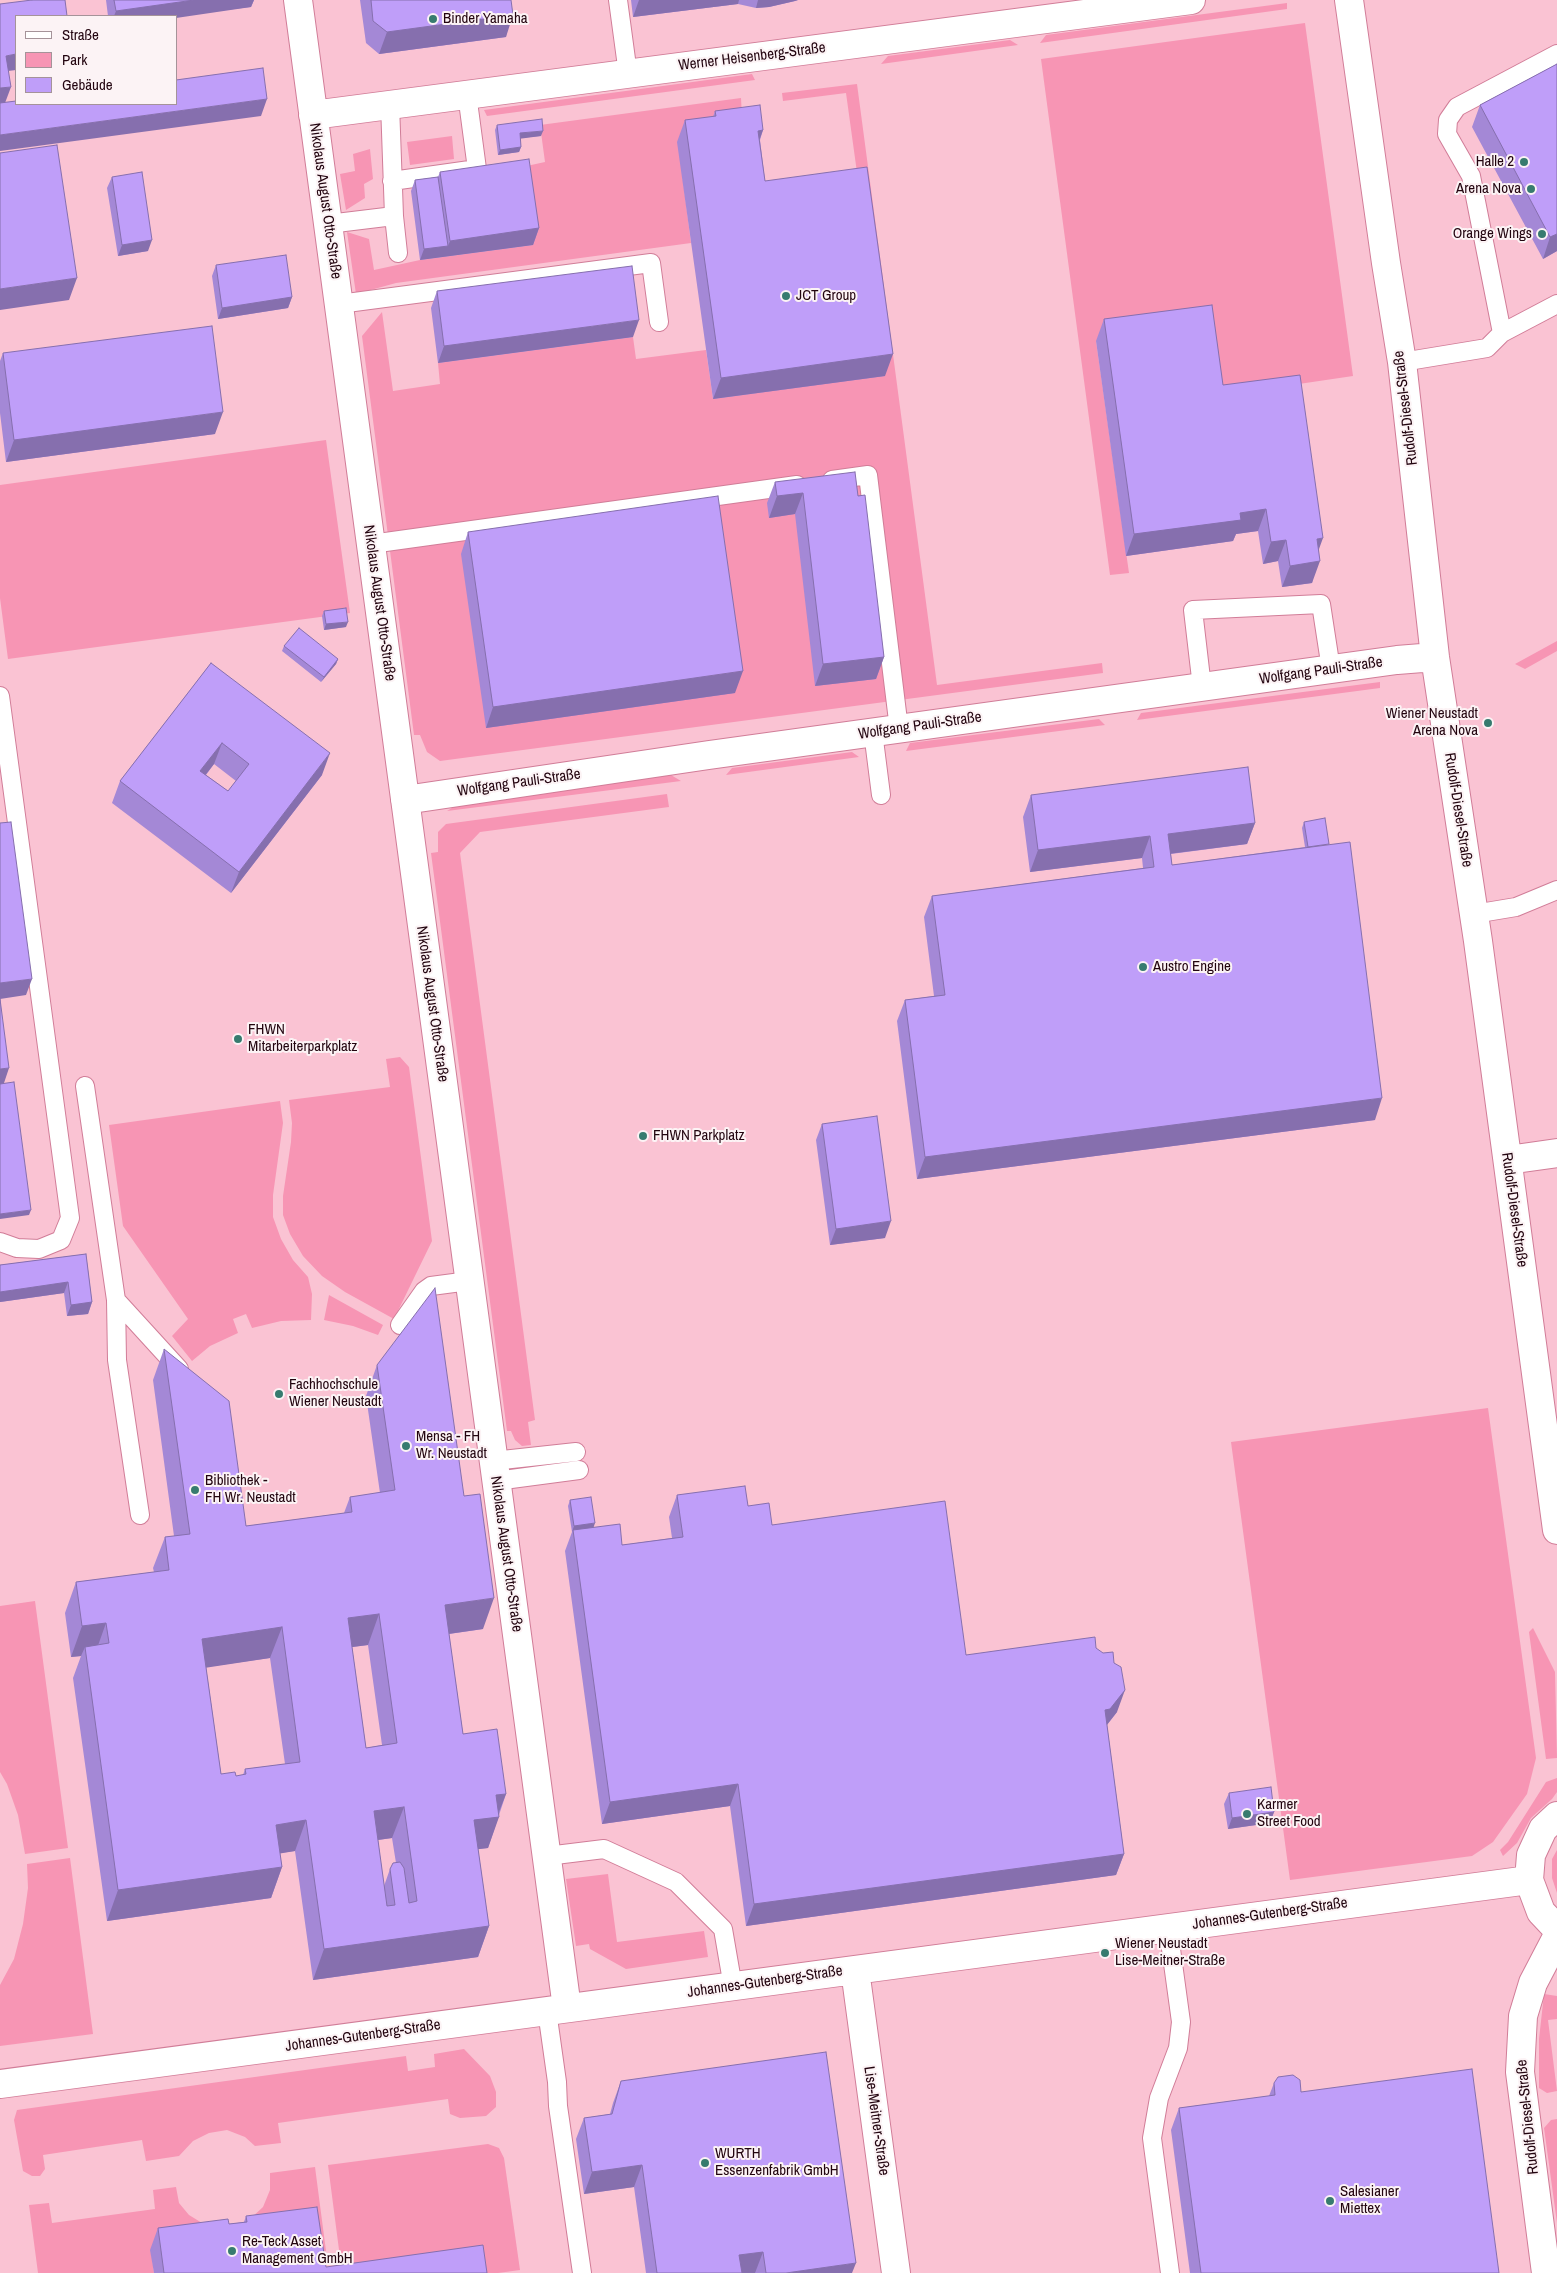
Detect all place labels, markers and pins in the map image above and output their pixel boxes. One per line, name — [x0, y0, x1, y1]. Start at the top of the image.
place label: Binder Yamaha — [443, 10, 528, 28]
marker: Binder Yamaha — [427, 13, 439, 25]
place label: Halle 2 — [1476, 153, 1514, 171]
marker: Halle 2 — [1518, 156, 1530, 168]
place label: Arena Nova — [1456, 180, 1521, 198]
marker: Arena Nova — [1525, 183, 1537, 195]
place label: Orange Wings — [1453, 225, 1532, 243]
marker: Orange Wings — [1536, 228, 1548, 240]
place label: JCT Group — [796, 287, 856, 305]
marker: JCT Group — [780, 290, 792, 302]
place label: Wiener Neustadt Arena Nova — [1386, 705, 1478, 740]
marker: Wiener Neustadt Arena Nova — [1482, 717, 1494, 729]
place label: Austro Engine — [1153, 958, 1231, 976]
marker: Austro Engine — [1137, 961, 1149, 973]
place label: FHWN Mitarbeiterparkplatz — [248, 1021, 357, 1056]
marker: FHWN Mitarbeiterparkplatz — [232, 1033, 244, 1045]
place label: FHWN Parkplatz — [653, 1127, 745, 1145]
marker: FHWN Parkplatz — [637, 1130, 649, 1142]
place label: Fachhochschule Wiener Neustadt — [289, 1376, 381, 1411]
marker: Fachhochschule Wiener Neustadt — [273, 1388, 285, 1400]
place label: Mensa - FH Wr. Neustadt — [416, 1428, 487, 1463]
marker: Mensa - FH Wr. Neustadt — [400, 1440, 412, 1452]
place label: Bibliothek - FH Wr. Neustadt — [205, 1472, 296, 1507]
marker: Bibliothek - FH Wr. Neustadt — [189, 1484, 201, 1496]
place label: Karmer Street Food — [1257, 1796, 1321, 1831]
marker: Karmer Street Food — [1241, 1808, 1253, 1820]
place label: Wiener Neustadt Lise-Meitner-Straße — [1115, 1935, 1225, 1970]
marker: Wiener Neustadt Lise-Meitner-Straße — [1099, 1947, 1111, 1959]
place label: WURTH Essenzenfabrik GmbH — [715, 2145, 839, 2180]
marker: WURTH Essenzenfabrik GmbH — [699, 2157, 711, 2169]
place label: Salesianer Miettex — [1340, 2183, 1399, 2218]
marker: Salesianer Miettex — [1324, 2195, 1336, 2207]
place label: Re-Teck Asset Management GmbH — [242, 2233, 353, 2268]
marker: Re-Teck Asset Management GmbH — [226, 2245, 238, 2257]

